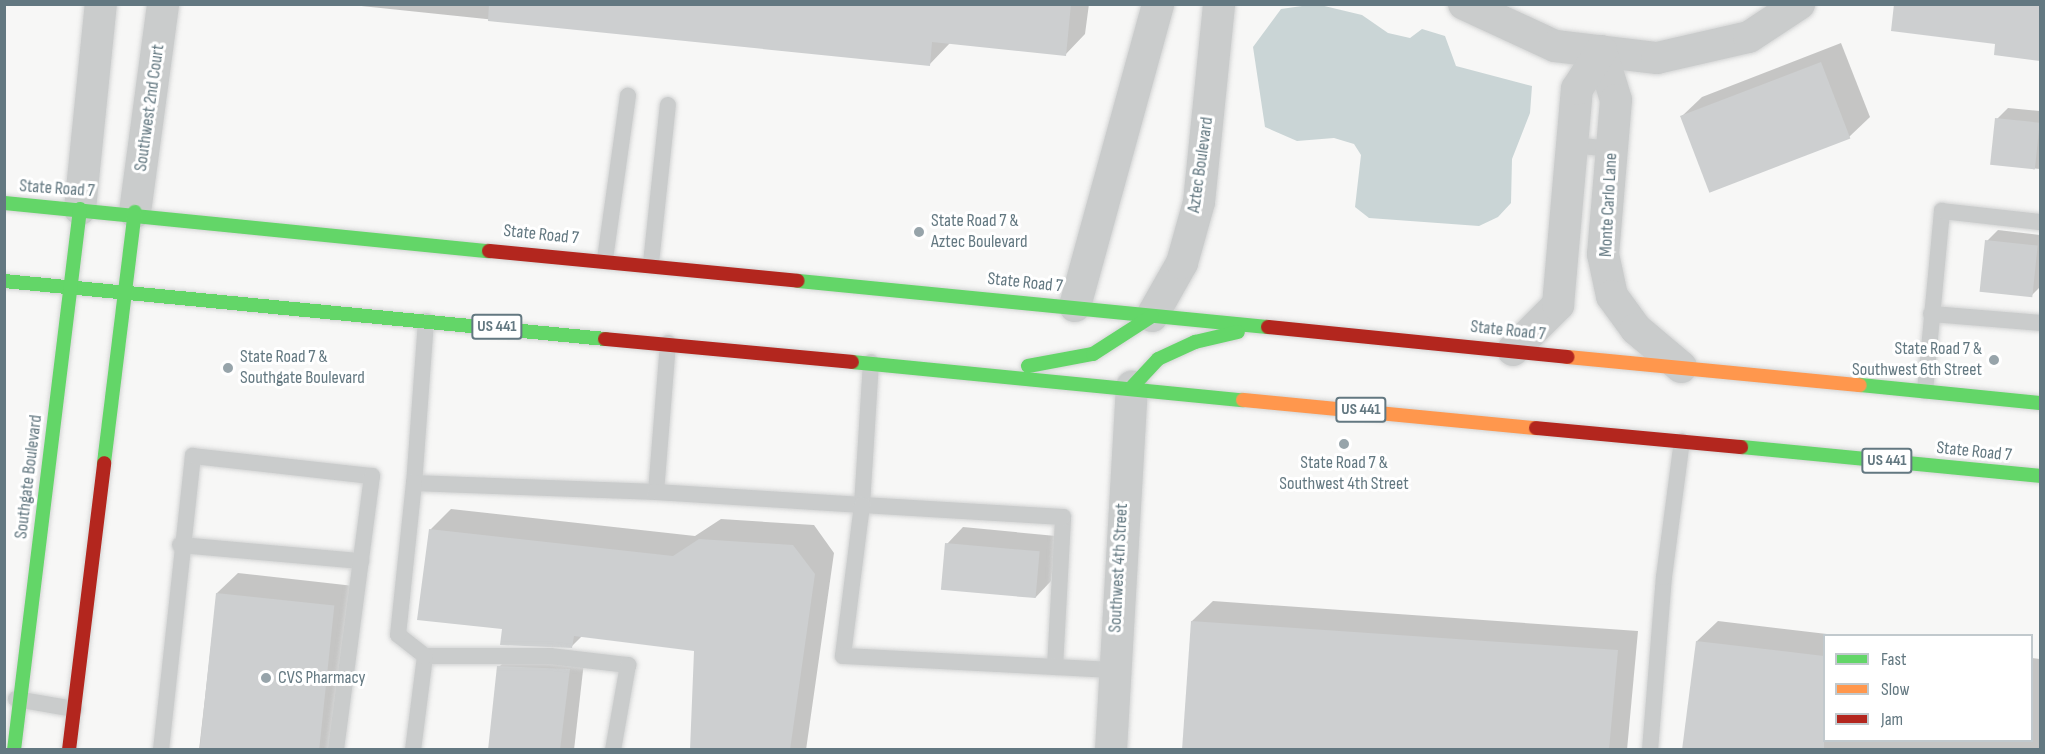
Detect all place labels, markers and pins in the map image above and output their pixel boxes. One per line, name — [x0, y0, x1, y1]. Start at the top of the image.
place label: State Road 7 & Aztec Boulevard — [931, 211, 1027, 254]
marker: State Road 7 & Aztec Boulevard — [912, 225, 926, 239]
place label: State Road 7 & Southwest 6th Street — [1852, 339, 1982, 382]
place label: State Road 7 & Southgate Boulevard — [240, 347, 365, 389]
marker: State Road 7 & Southwest 6th Street — [1987, 353, 2001, 367]
marker: State Road 7 & Southgate Boulevard — [221, 361, 235, 375]
marker: State Road 7 & Southwest 4th Street — [1337, 437, 1351, 451]
place label: State Road 7 & Southwest 4th Street — [1279, 453, 1409, 496]
place label: CVS Pharmacy — [278, 667, 365, 689]
marker: CVS Pharmacy — [259, 671, 273, 685]

